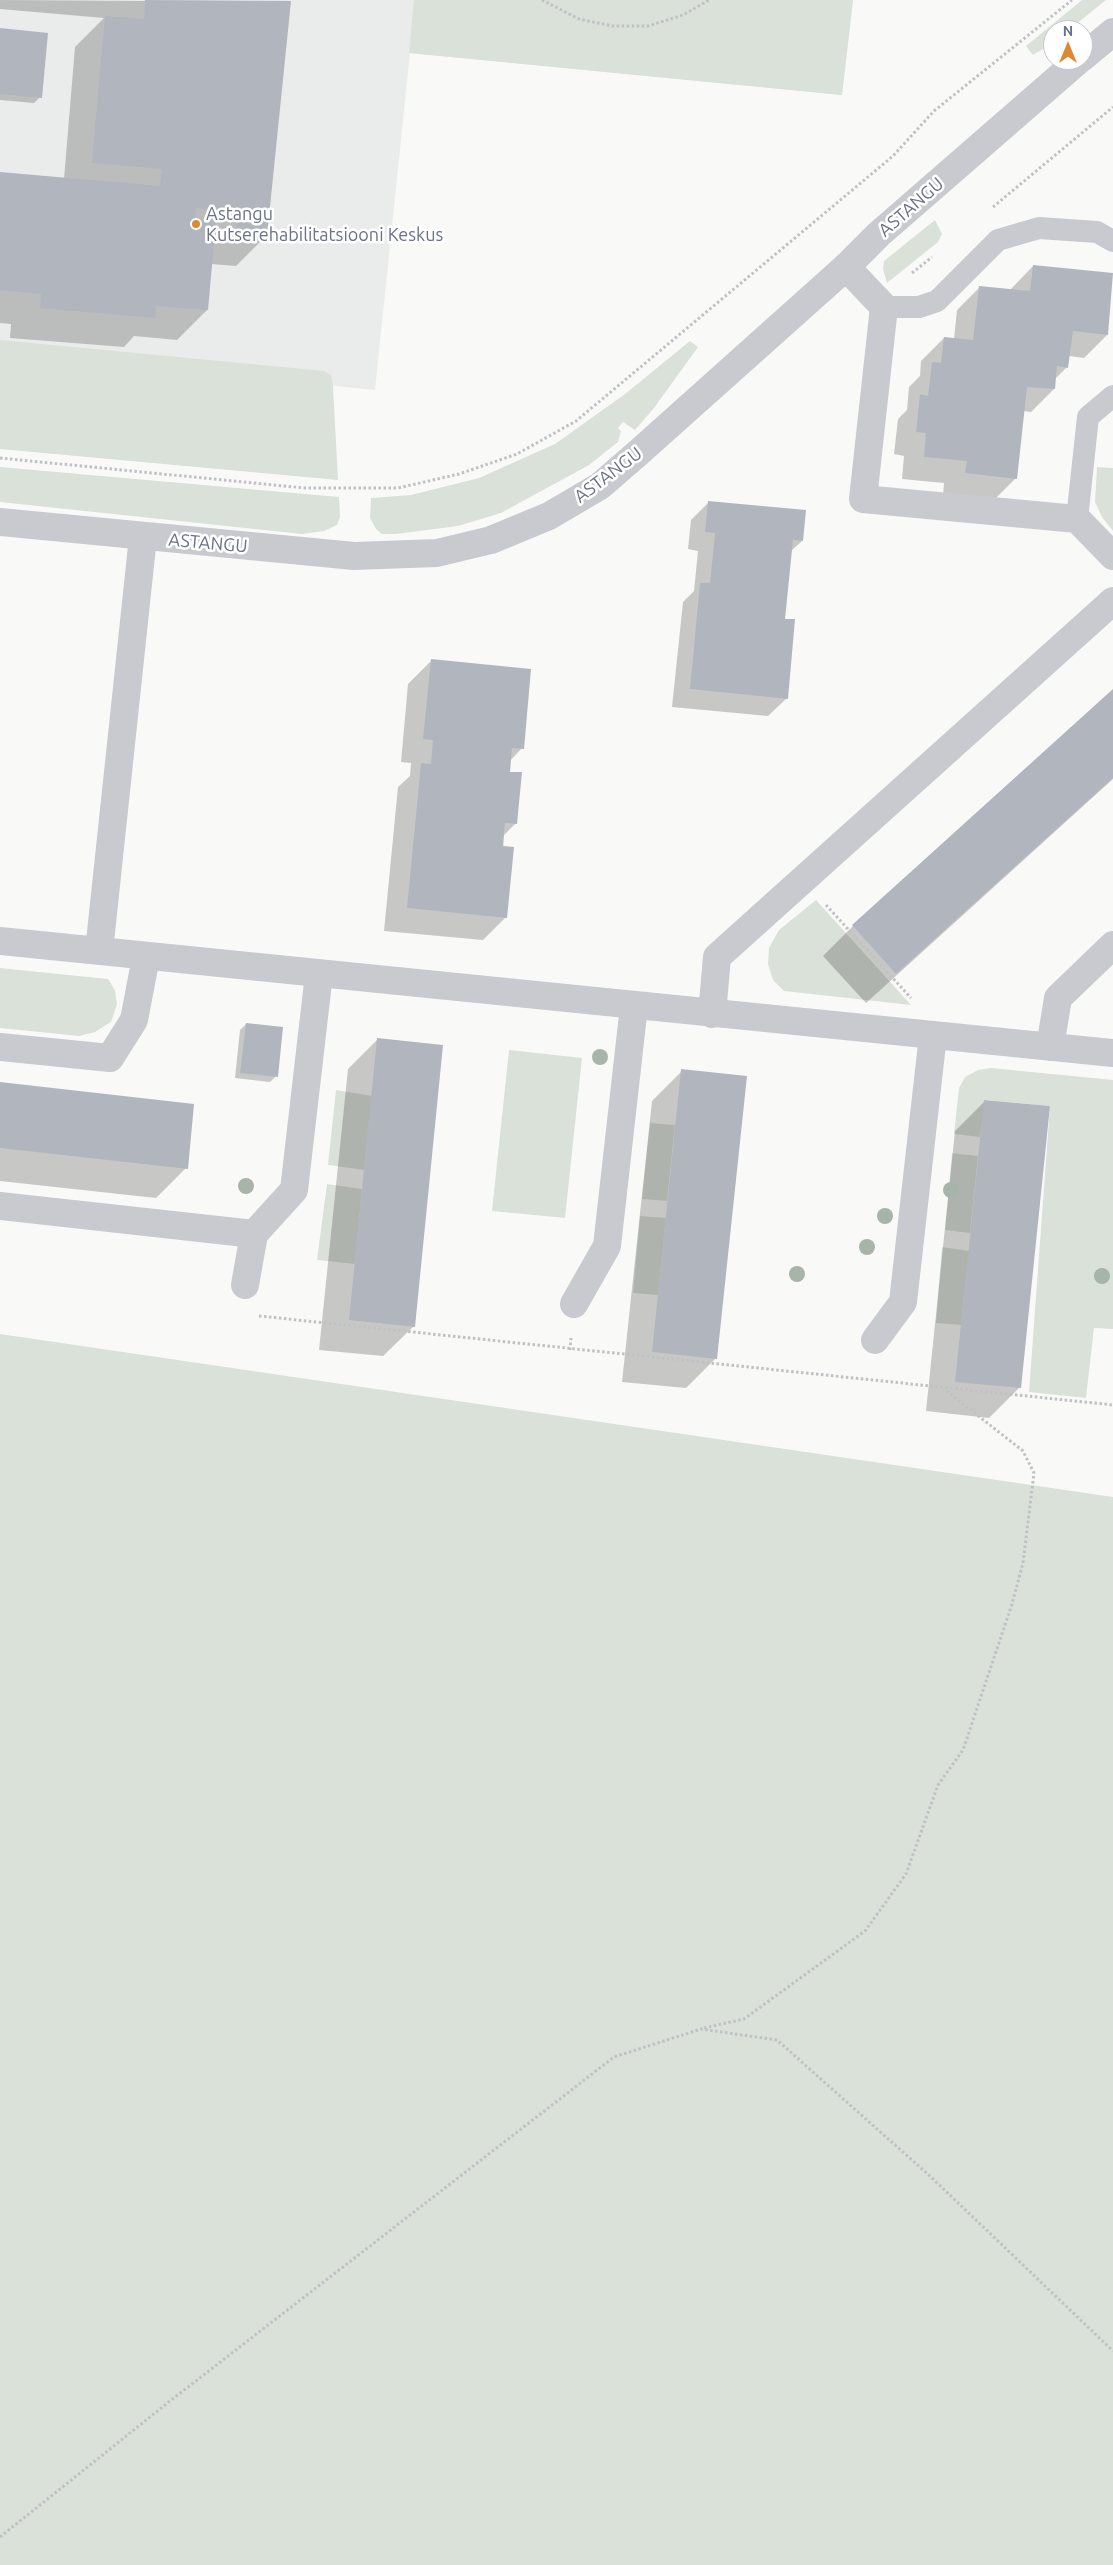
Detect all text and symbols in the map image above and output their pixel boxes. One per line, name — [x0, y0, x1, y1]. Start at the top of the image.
north arrow — [1043, 20, 1093, 70]
text: N — [1063, 23, 1073, 39]
street label: ASTANGU — [874, 173, 948, 241]
place label: Astangu Kutserehabilitatsiooni Keskus — [206, 203, 443, 245]
marker: Astangu Kutserehabilitatsiooni Keskus — [190, 218, 202, 230]
street label: ASTANGU — [570, 443, 646, 507]
street label: ASTANGU — [168, 529, 248, 557]

